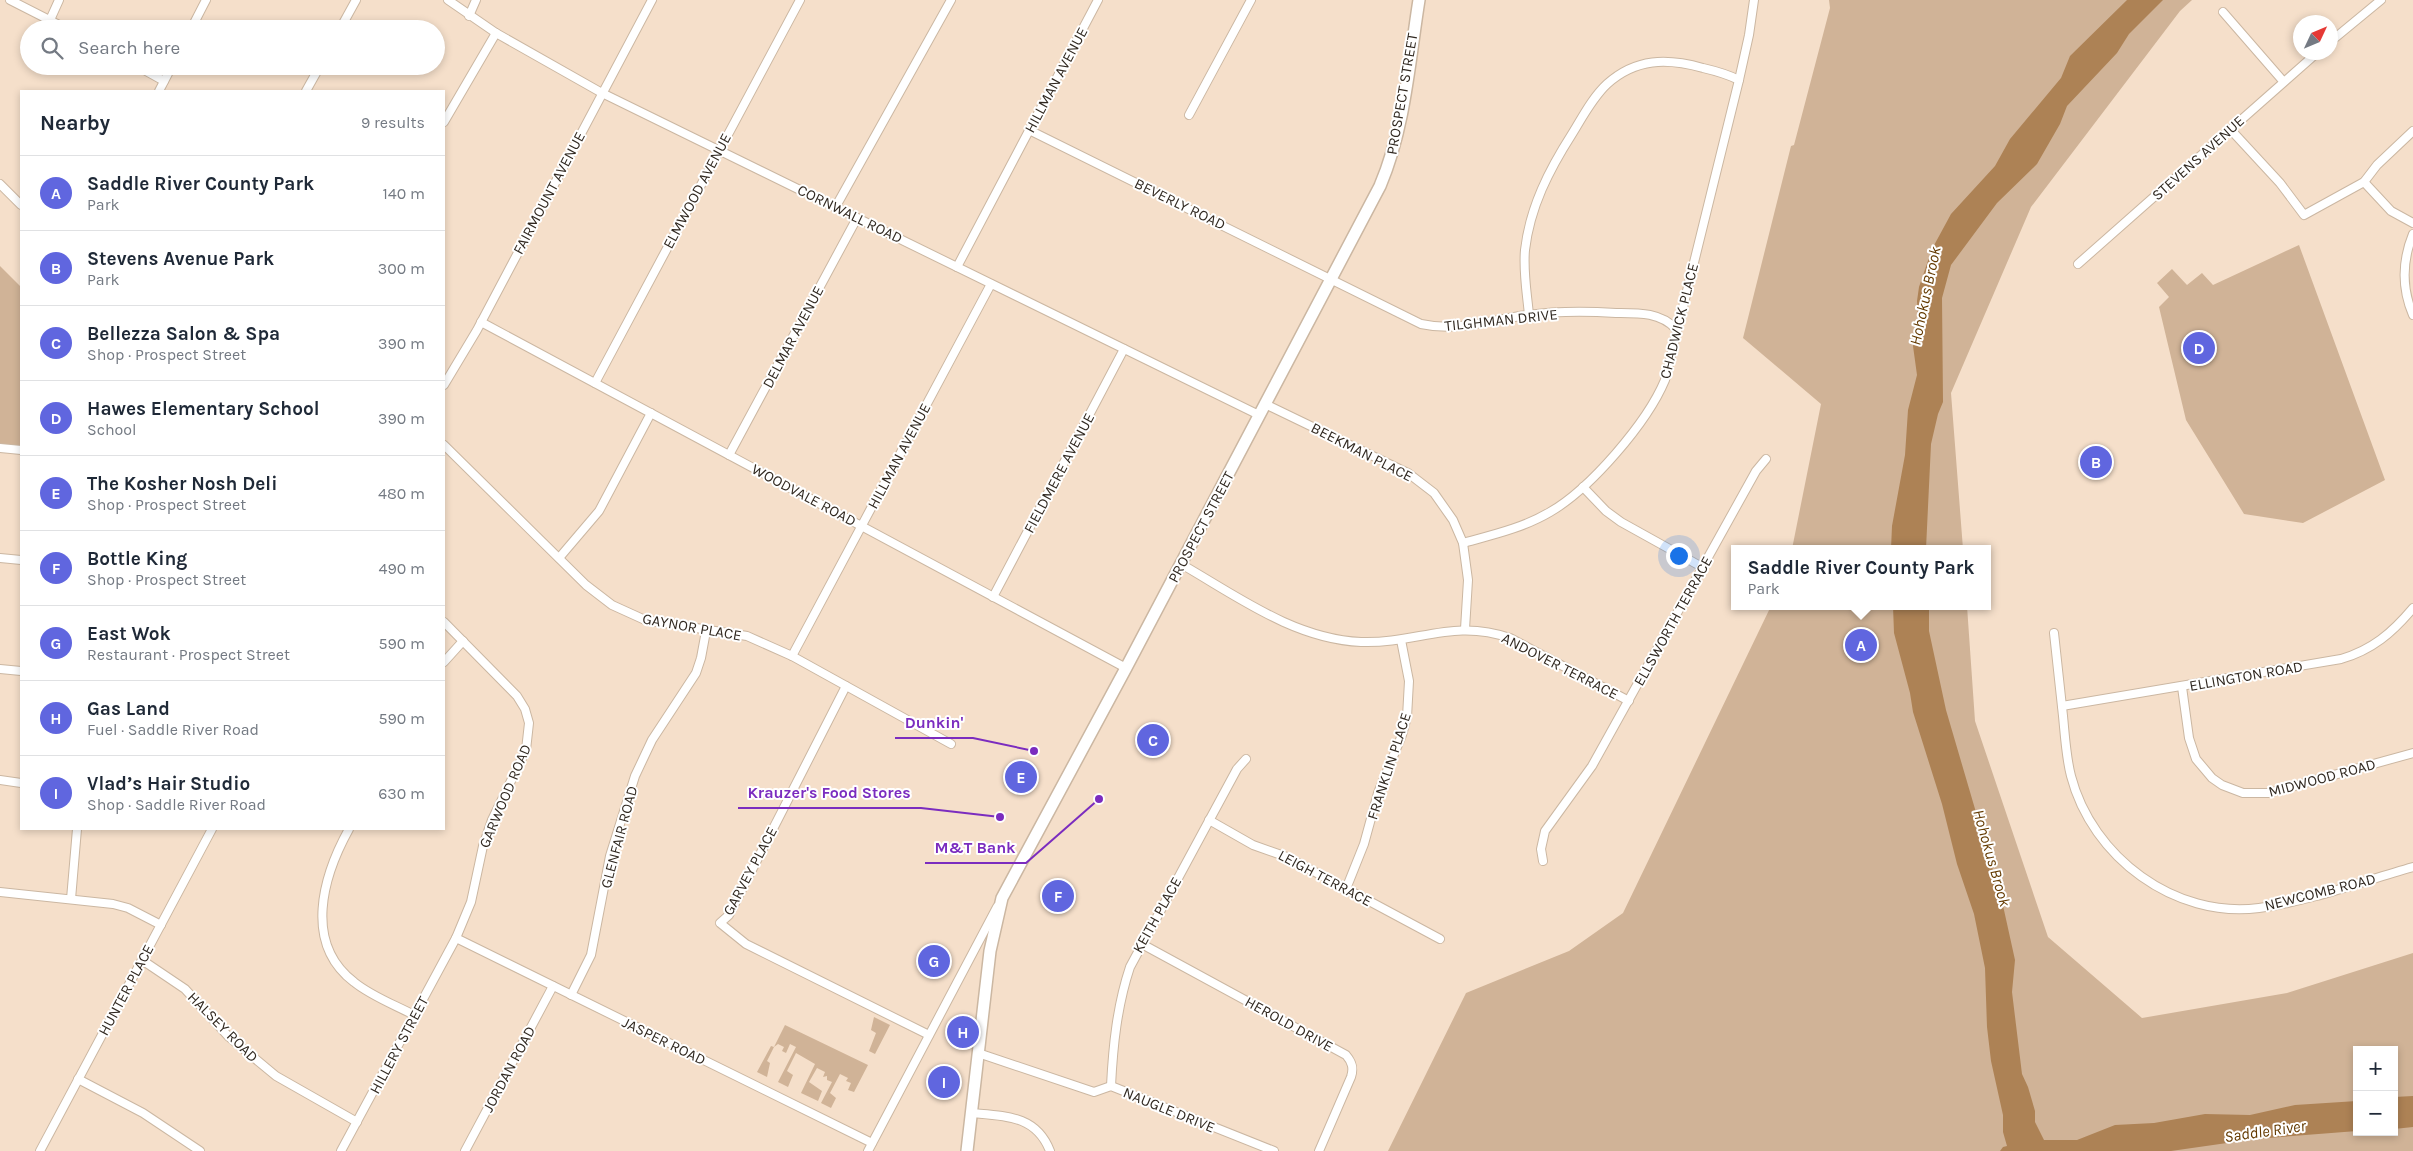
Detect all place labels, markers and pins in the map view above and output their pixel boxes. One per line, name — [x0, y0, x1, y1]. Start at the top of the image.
pin: D — [2183, 329, 2215, 367]
pin: B — [2080, 443, 2112, 481]
pin: A — [1845, 626, 1877, 664]
callout: Dunkin' — [895, 707, 973, 738]
pin: C — [1137, 721, 1169, 759]
pin: E — [1005, 758, 1037, 796]
callout: Krauzer's Food Stores — [738, 777, 921, 808]
callout: M&T Bank — [925, 832, 1026, 863]
pin: F — [1042, 877, 1074, 915]
pin: G — [918, 942, 950, 980]
pin: H — [947, 1013, 979, 1051]
pin: I — [928, 1063, 960, 1101]

